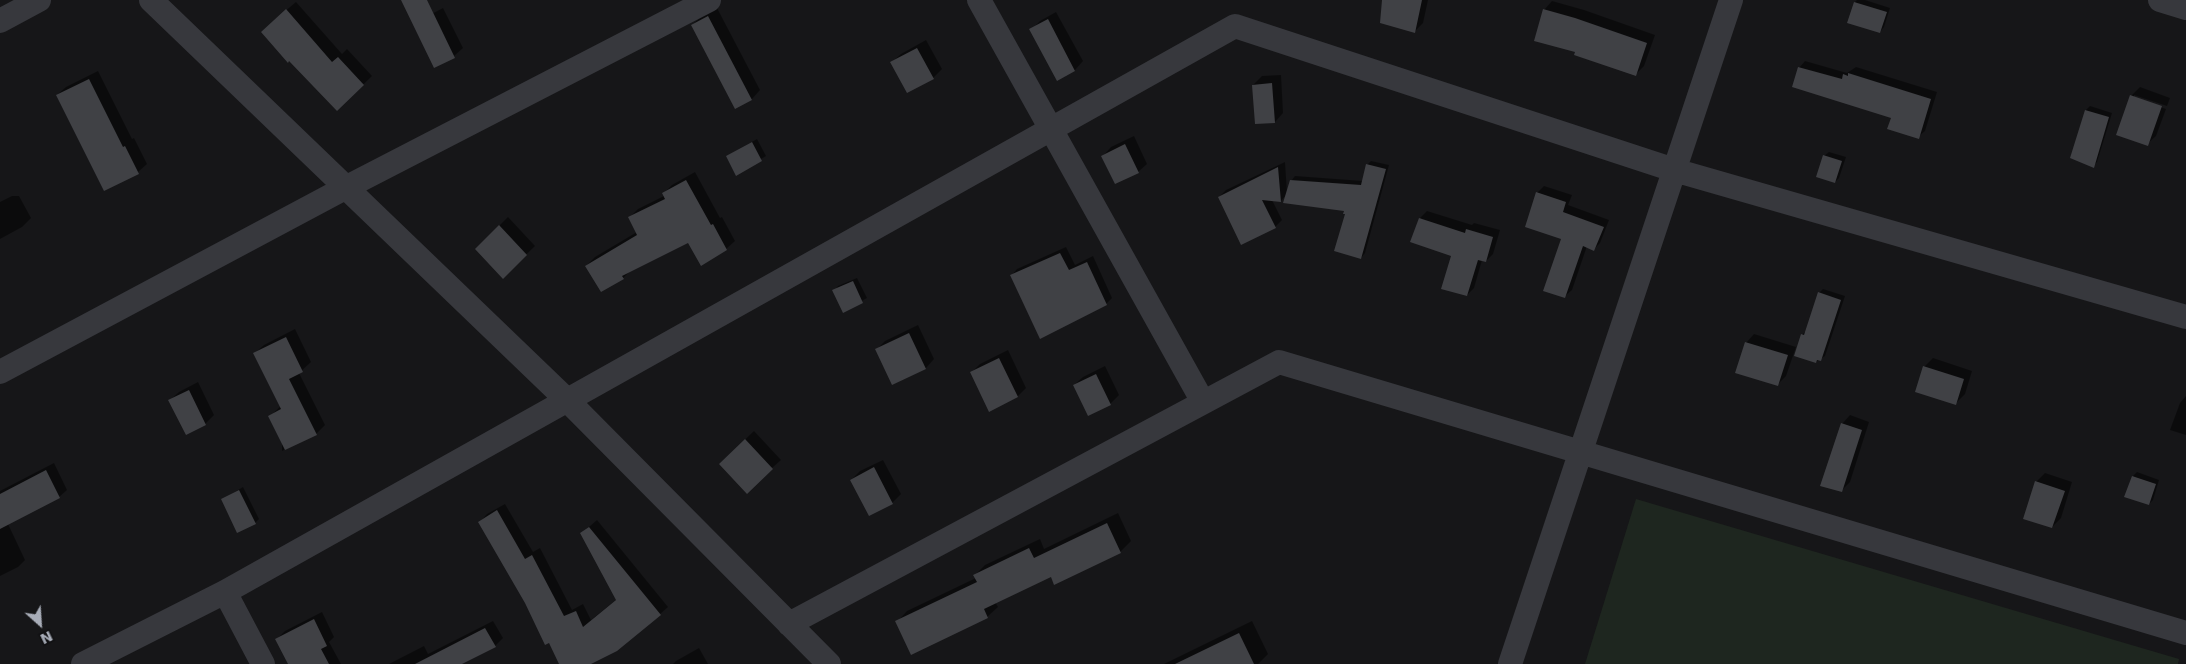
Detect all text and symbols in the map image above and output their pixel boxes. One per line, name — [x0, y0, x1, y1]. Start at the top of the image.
north arrow — [15, 599, 65, 649]
text: N — [38, 628, 55, 647]

